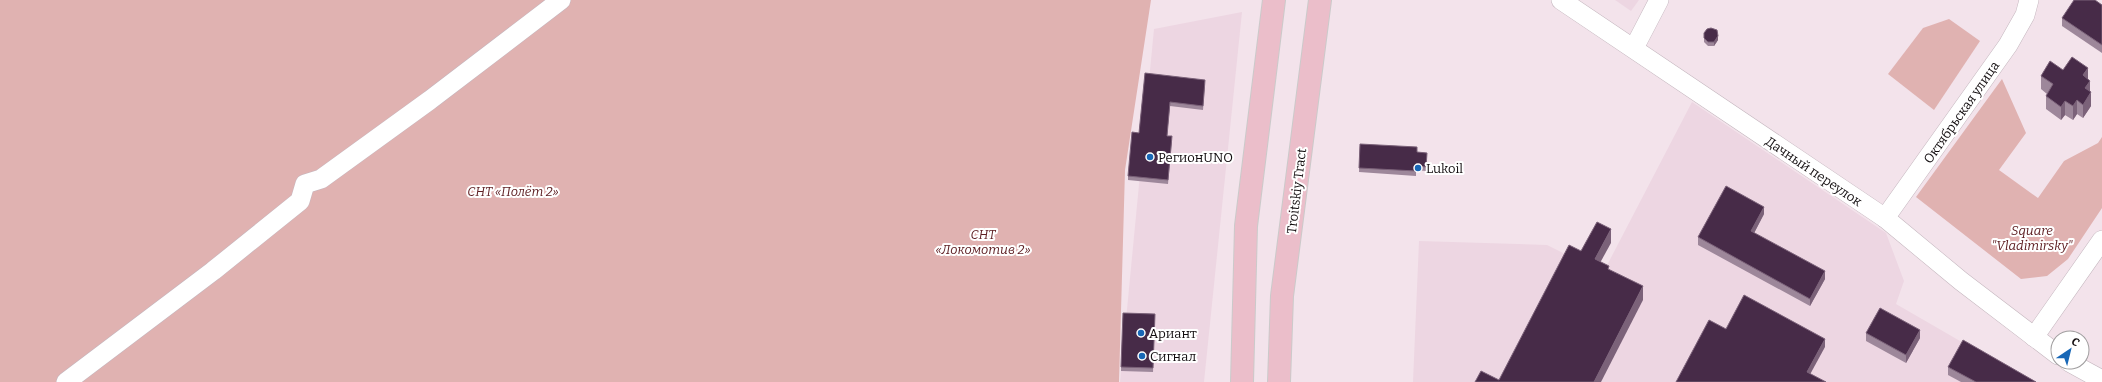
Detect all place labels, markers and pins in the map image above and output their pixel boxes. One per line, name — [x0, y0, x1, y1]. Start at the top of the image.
place label: РегионUNO — [1158, 150, 1233, 165]
marker: РегионUNO — [1145, 152, 1155, 162]
place label: Lukoil — [1426, 161, 1463, 176]
marker: Lukoil — [1413, 163, 1423, 173]
place label: Ариант — [1149, 326, 1197, 341]
marker: Ариант — [1136, 328, 1146, 338]
place label: Сигнал — [1150, 349, 1197, 364]
marker: Сигнал — [1137, 351, 1147, 361]

